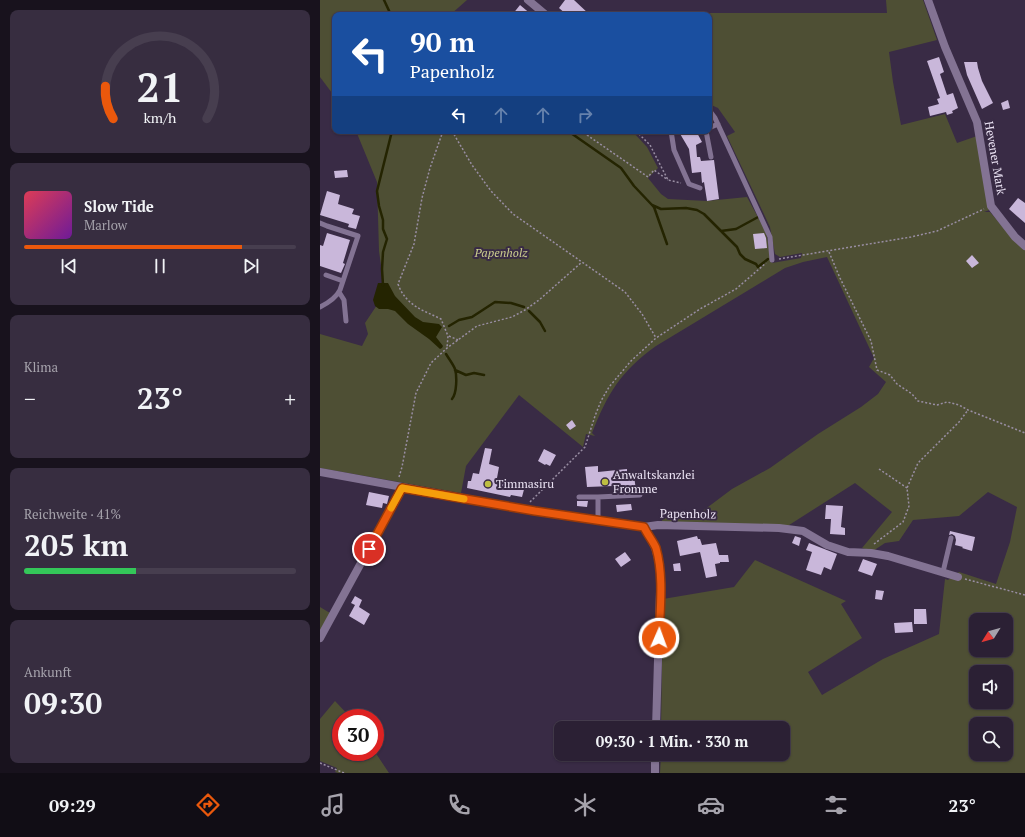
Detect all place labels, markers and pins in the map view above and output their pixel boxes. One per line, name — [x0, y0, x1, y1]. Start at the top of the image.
place label: Anwaltskanzlei Fromme — [613, 467, 695, 496]
place label: Timmasiru — [496, 476, 554, 491]
marker: Anwaltskanzlei Fromme — [600, 477, 610, 487]
marker: Timmasiru — [483, 479, 493, 489]
pin — [352, 532, 386, 566]

